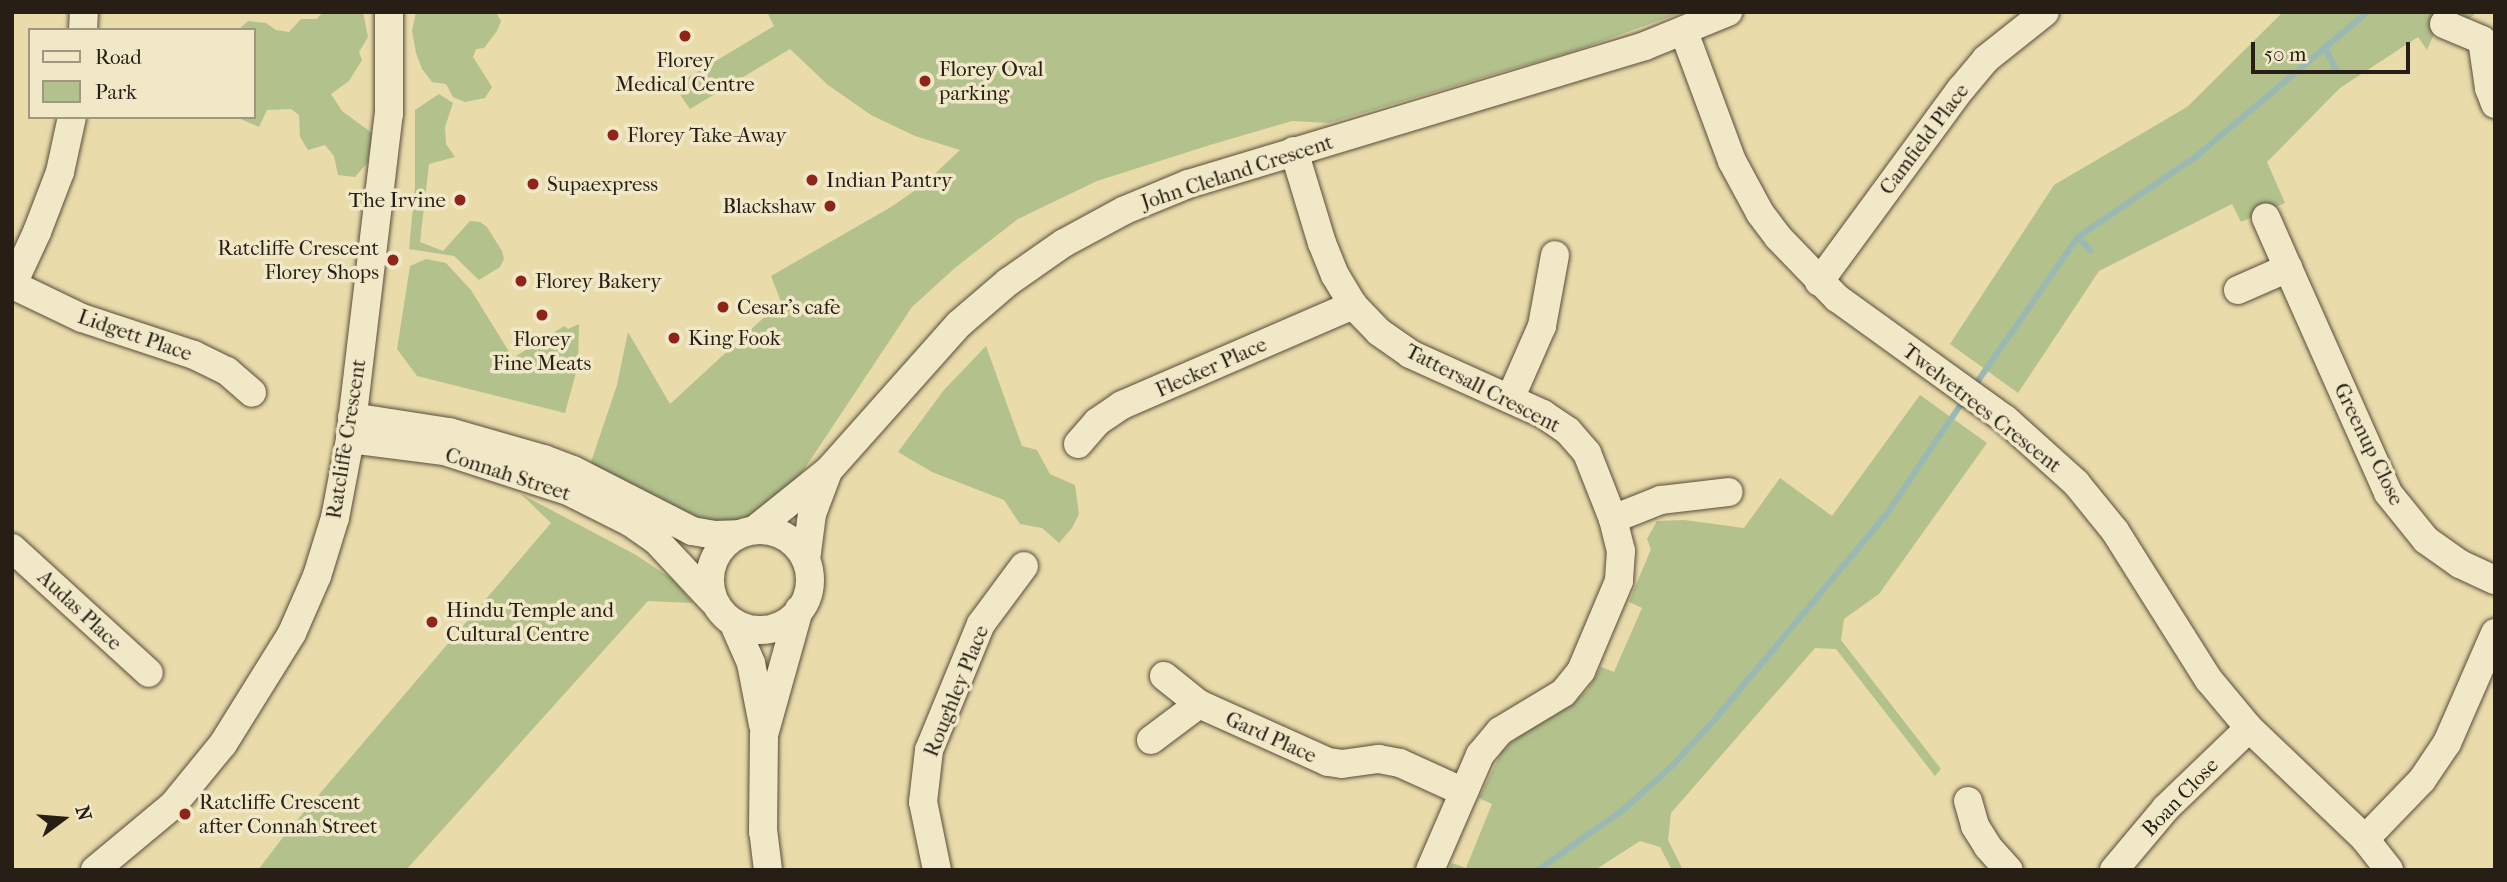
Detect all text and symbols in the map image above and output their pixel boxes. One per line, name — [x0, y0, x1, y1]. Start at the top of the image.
legend — [28, 28, 256, 119]
marker: Florey Medical Centre — [677, 28, 693, 44]
scale bar — [2255, 28, 2414, 72]
text: 50 m — [2264, 42, 2307, 66]
text: Road — [95, 45, 142, 69]
place label: Florey Medical Centre — [615, 47, 755, 97]
place label: Florey Oval parking — [939, 56, 1044, 106]
marker: Florey Oval parking — [917, 73, 933, 89]
street label: Camfield Place — [1874, 78, 1974, 200]
text: Park — [95, 80, 137, 104]
place label: Florey Take-Away — [627, 122, 786, 148]
marker: Florey Take-Away — [605, 127, 621, 143]
street label: John Cleland Crescent — [1138, 129, 1336, 215]
place label: Indian Pantry — [826, 167, 952, 193]
place label: Supaexpress — [547, 171, 658, 197]
marker: Indian Pantry — [804, 172, 820, 188]
marker: Supaexpress — [525, 176, 541, 192]
place label: The Irvine — [348, 187, 446, 213]
marker: The Irvine — [452, 192, 468, 208]
place label: Blackshaw — [722, 193, 816, 219]
marker: Blackshaw — [822, 198, 838, 214]
place label: Ratcliffe Crescent Florey Shops — [218, 235, 379, 285]
marker: Ratcliffe Crescent Florey Shops — [385, 252, 401, 268]
place label: Florey Bakery — [535, 268, 662, 294]
marker: Florey Bakery — [513, 273, 529, 289]
place label: Cesar's cafe — [737, 294, 840, 320]
marker: Cesar's cafe — [715, 299, 731, 315]
street label: Lidgett Place — [75, 304, 195, 366]
marker: Florey Fine Meats — [534, 307, 550, 323]
place label: King Fook — [688, 325, 781, 351]
place label: Florey Fine Meats — [493, 326, 591, 376]
marker: King Fook — [666, 330, 682, 346]
street label: Flecker Place — [1152, 331, 1270, 403]
street label: Tattersall Crescent — [1401, 338, 1565, 438]
street label: Twelvetrees Crescent — [1898, 338, 2066, 478]
street label: Ratcliffe Crescent — [321, 357, 371, 521]
street label: Greenup Close — [2329, 379, 2409, 509]
street label: Connah Street — [442, 442, 574, 506]
street label: Audas Place — [32, 564, 128, 656]
place label: Hindu Temple and Cultural Centre — [446, 597, 614, 647]
marker: Hindu Temple and Cultural Centre — [424, 614, 440, 630]
street label: Roughley Place — [918, 622, 994, 760]
street label: Gard Place — [1222, 706, 1320, 768]
street label: Boan Close — [2136, 753, 2224, 841]
north arrow — [28, 784, 98, 854]
place label: Ratcliffe Crescent after Connah Street — [199, 789, 377, 839]
text: N — [71, 803, 96, 823]
marker: Ratcliffe Crescent after Connah Street — [177, 806, 193, 822]

